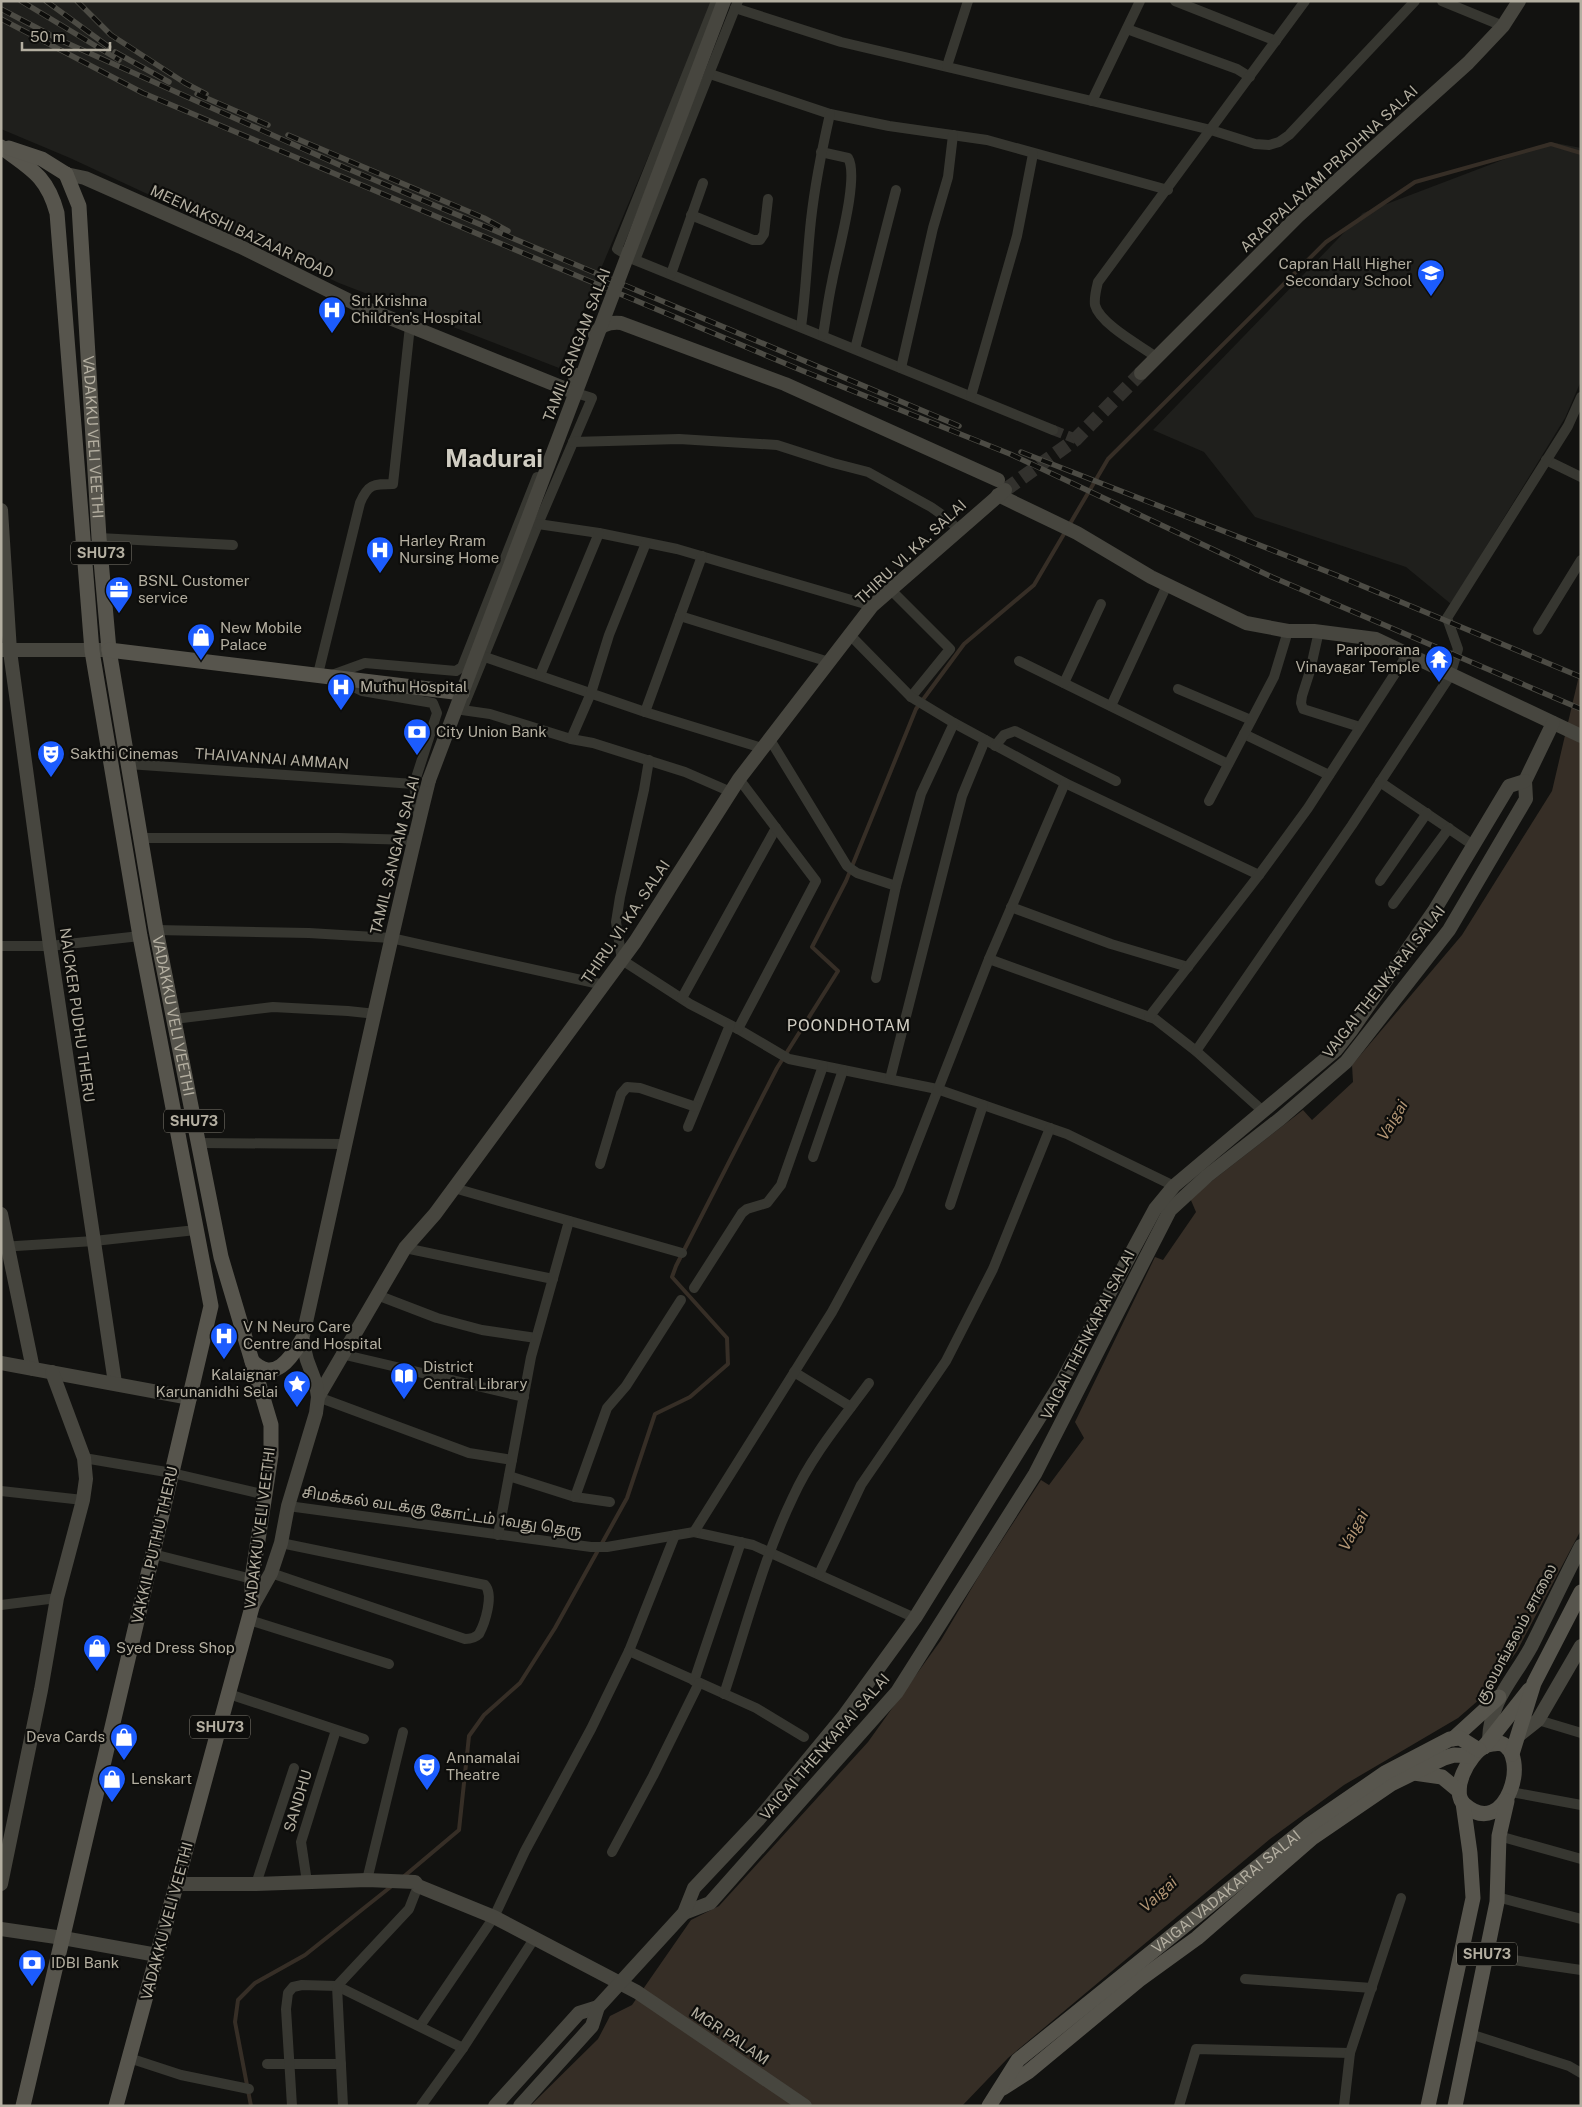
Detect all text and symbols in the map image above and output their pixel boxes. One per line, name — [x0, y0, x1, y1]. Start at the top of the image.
scale bar — [22, 20, 110, 52]
text: 50 m — [30, 28, 65, 45]
street label: ARAPPALAYAM PRADHNA SALAI — [1236, 82, 1421, 255]
street label: MEENAKSHI BAZAAR ROAD — [148, 182, 337, 282]
place label: Capran Hall Higher Secondary School — [1279, 255, 1412, 289]
school or university icon: Capran Hall Higher Secondary School — [1416, 258, 1446, 297]
street label: TAMIL SANGAM SALAI — [539, 266, 614, 424]
place label: Sri Krishna Children's Hospital — [351, 292, 482, 326]
hospital icon: Sri Krishna Children's Hospital — [317, 295, 347, 334]
street label: VADAKKU VELI VEETHI — [80, 355, 107, 519]
district label: Madurai — [445, 443, 543, 473]
street label: THIRU. VI. KA. SALAI — [852, 496, 969, 607]
place label: Harley Rram Nursing Home — [399, 532, 499, 566]
hospital icon: Harley Rram Nursing Home — [365, 535, 395, 574]
road number: SHU73 — [71, 542, 131, 564]
place label: BSNL Customer service — [138, 572, 250, 606]
office icon: BSNL Customer service — [104, 575, 134, 614]
place label: New Mobile Palace — [220, 619, 302, 653]
shop icon: New Mobile Palace — [186, 622, 216, 661]
place label: Paripoorana Vinayagar Temple — [1295, 641, 1420, 675]
temple icon: Paripoorana Vinayagar Temple — [1424, 644, 1454, 683]
hospital icon: Muthu Hospital — [326, 672, 356, 711]
place label: Muthu Hospital — [360, 678, 468, 695]
bank icon: City Union Bank — [402, 717, 432, 756]
place label: City Union Bank — [436, 723, 547, 740]
theatre icon: Sakthi Cinemas — [36, 739, 66, 778]
place label: Sakthi Cinemas — [70, 745, 178, 762]
street label: THAIVANNAI AMMAN — [194, 745, 350, 772]
street label: TAMIL SANGAM SALAI — [367, 774, 422, 936]
street label: THIRU. VI. KA. SALAI — [578, 857, 673, 987]
street label: VAIGAI THENKARAI SALAI — [1319, 902, 1448, 1061]
street label: NAICKER PUDHU THERU — [57, 927, 98, 1103]
street label: VADAKKU VELI VEETHI — [149, 934, 198, 1097]
district label: POONDHOTAM — [787, 1016, 911, 1035]
water label: Vaigai — [1373, 1097, 1412, 1144]
road number: SHU73 — [164, 1110, 224, 1132]
street label: VAIGAI THENKARAI SALAI — [1037, 1247, 1138, 1422]
place label: V N Neuro Care Centre and Hospital — [243, 1318, 382, 1352]
hospital icon: V N Neuro Care Centre and Hospital — [209, 1321, 239, 1360]
place label: District Central Library — [423, 1358, 527, 1392]
library icon: District Central Library — [389, 1361, 419, 1400]
place label: Kalaignar Karunanidhi Selai — [156, 1366, 278, 1400]
place icon: Kalaignar Karunanidhi Selai — [282, 1369, 312, 1408]
street label: VADAKKU VELI VEETHI — [241, 1446, 278, 1610]
street label: VAKKIL PUTHU THERU — [128, 1465, 181, 1625]
street label: சிமக்கல் வடக்கு கோட்டம் 1வது தெரு — [300, 1483, 583, 1543]
water label: Vaigai — [1335, 1507, 1372, 1554]
street label: குலமங்கலம் சாலை — [1471, 1561, 1562, 1708]
shop icon: Syed Dress Shop — [82, 1633, 112, 1672]
place label: Syed Dress Shop — [116, 1639, 235, 1656]
street label: VAIGAI THENKARAI SALAI — [757, 1670, 893, 1823]
road number: SHU73 — [190, 1715, 250, 1738]
shop icon: Deva Cards — [109, 1722, 139, 1761]
place label: Deva Cards — [26, 1728, 105, 1745]
place label: Annamalai Theatre — [446, 1749, 520, 1783]
theatre icon: Annamalai Theatre — [412, 1752, 442, 1791]
shop icon: Lenskart — [97, 1764, 127, 1803]
street label: SANDHU — [280, 1768, 315, 1834]
place label: Lenskart — [131, 1770, 192, 1787]
street label: VAIGAI VADAKARAI SALAI — [1148, 1826, 1304, 1957]
street label: VADAKKU VELI VEETHI — [137, 1840, 196, 2002]
water label: Vaigai — [1136, 1873, 1181, 1916]
road number: SHU73 — [1457, 1942, 1517, 1966]
bank icon: IDBI Bank — [17, 1948, 47, 1987]
place label: IDBI Bank — [51, 1954, 119, 1971]
street label: MGR PALAM — [688, 2003, 772, 2068]

